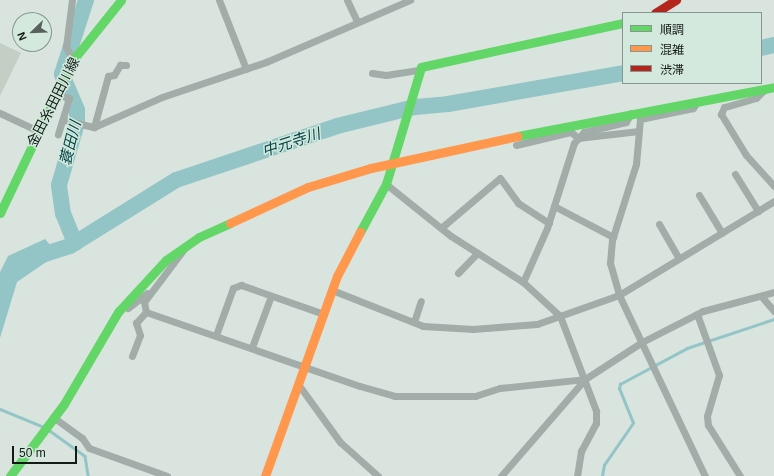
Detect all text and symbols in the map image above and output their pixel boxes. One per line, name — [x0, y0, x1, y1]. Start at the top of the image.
north arrow — [12, 12, 52, 52]
legend — [622, 12, 762, 84]
text: 順調 — [660, 23, 684, 37]
text: N — [15, 30, 29, 42]
text: 混雑 — [660, 43, 684, 57]
street label: 金田糸田田川線 — [23, 55, 83, 149]
text: 渋滞 — [660, 63, 684, 77]
water label: 蓑田川 — [56, 119, 84, 167]
water label: 中元寺川 — [260, 124, 322, 160]
scale bar — [14, 438, 79, 464]
text: 50 m — [19, 446, 46, 460]

